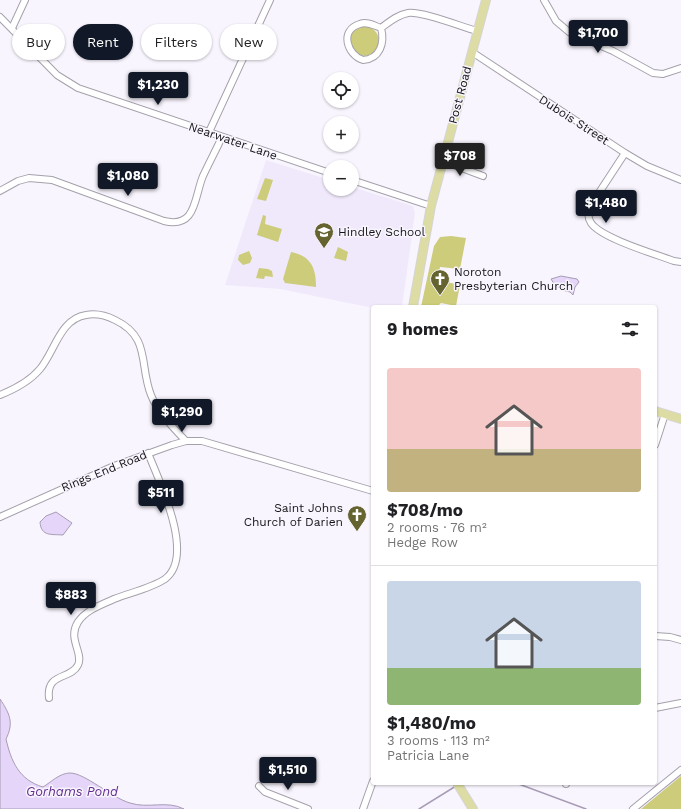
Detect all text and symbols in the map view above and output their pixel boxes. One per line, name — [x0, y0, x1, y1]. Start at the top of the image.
pin: $1,700 — [565, 20, 631, 54]
chip: Buy — [12, 24, 65, 60]
chip: Rent — [73, 24, 133, 60]
chip: Filters — [141, 24, 212, 60]
chip: New — [220, 24, 277, 60]
text: $1,700 — [578, 25, 618, 40]
street label: Post Road — [446, 65, 474, 125]
pin: $1,230 — [125, 72, 191, 106]
map controls — [323, 72, 359, 196]
button: locate — [323, 72, 359, 108]
text: $1,230 — [137, 77, 179, 92]
street label: Dubois Street — [536, 92, 612, 148]
button: + — [323, 116, 359, 152]
street label: Nearwater Lane — [187, 119, 279, 163]
pin: $708 — [436, 143, 484, 177]
text: $708 — [444, 148, 476, 163]
button: − — [323, 160, 359, 196]
pin: $1,080 — [95, 163, 161, 197]
text: $1,080 — [107, 168, 149, 183]
pin: $1,480 — [573, 190, 639, 224]
text: $1,480 — [585, 195, 627, 210]
school or university icon: Hindley School — [313, 221, 335, 249]
place label: Hindley School — [338, 225, 425, 239]
place label: Noroton Presbyterian Church — [454, 265, 573, 293]
church icon: Noroton Presbyterian Church — [429, 268, 451, 296]
icon: filters — [619, 318, 641, 340]
text: 9 homes — [387, 319, 458, 339]
icon: home — [478, 394, 550, 466]
pin: $1,290 — [149, 399, 215, 433]
text: $1,290 — [161, 404, 203, 419]
street label: Rings End Road — [59, 447, 149, 495]
pin: $511 — [137, 480, 185, 514]
text: $511 — [147, 485, 175, 500]
text: $708/mo — [387, 500, 463, 520]
place label: Saint Johns Church of Darien — [244, 501, 343, 529]
church icon: Saint Johns Church of Darien — [346, 504, 368, 532]
text: 2 rooms · 76 m² — [387, 520, 487, 535]
text: Hedge Row — [387, 535, 458, 550]
pin: $883 — [47, 582, 95, 616]
text: $883 — [55, 587, 87, 602]
icon: home — [478, 607, 550, 679]
text: $1,480/mo — [387, 713, 476, 733]
text: 3 rooms · 113 m² — [387, 733, 490, 748]
text: Patricia Lane — [387, 748, 469, 763]
pin: $1,510 — [255, 757, 321, 791]
text: $1,510 — [268, 762, 308, 777]
water label: Gorhams Pond — [26, 784, 119, 799]

